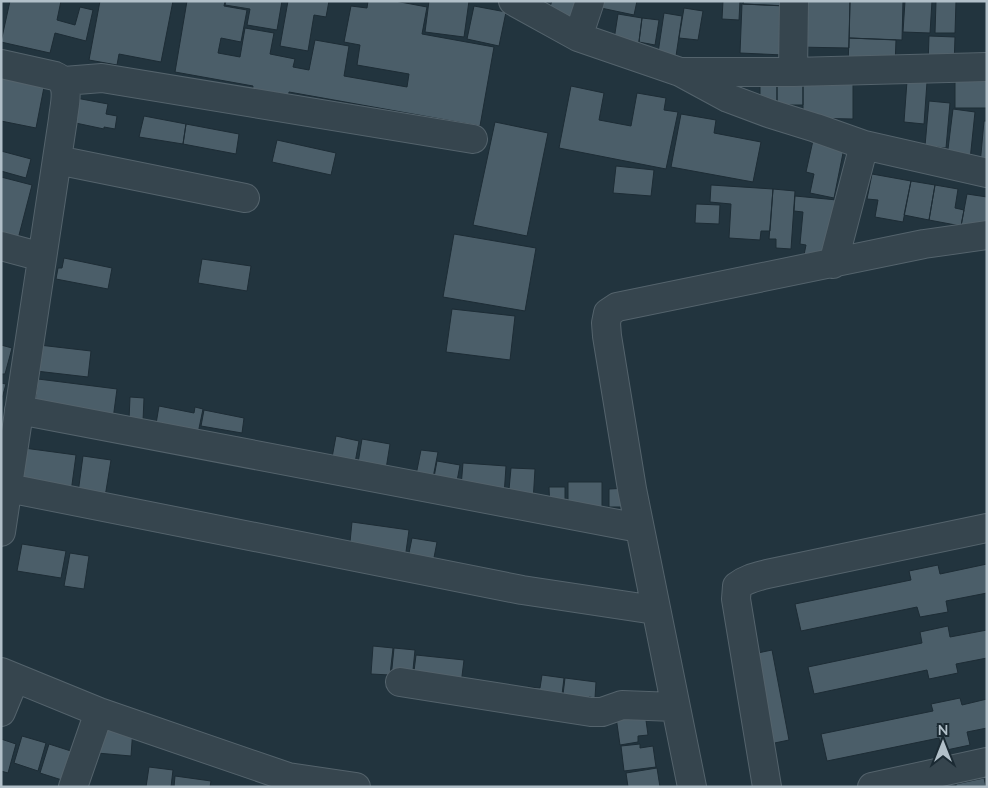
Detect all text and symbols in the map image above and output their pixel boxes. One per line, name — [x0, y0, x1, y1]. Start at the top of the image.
north arrow — [918, 718, 968, 768]
text: N — [938, 721, 948, 739]

